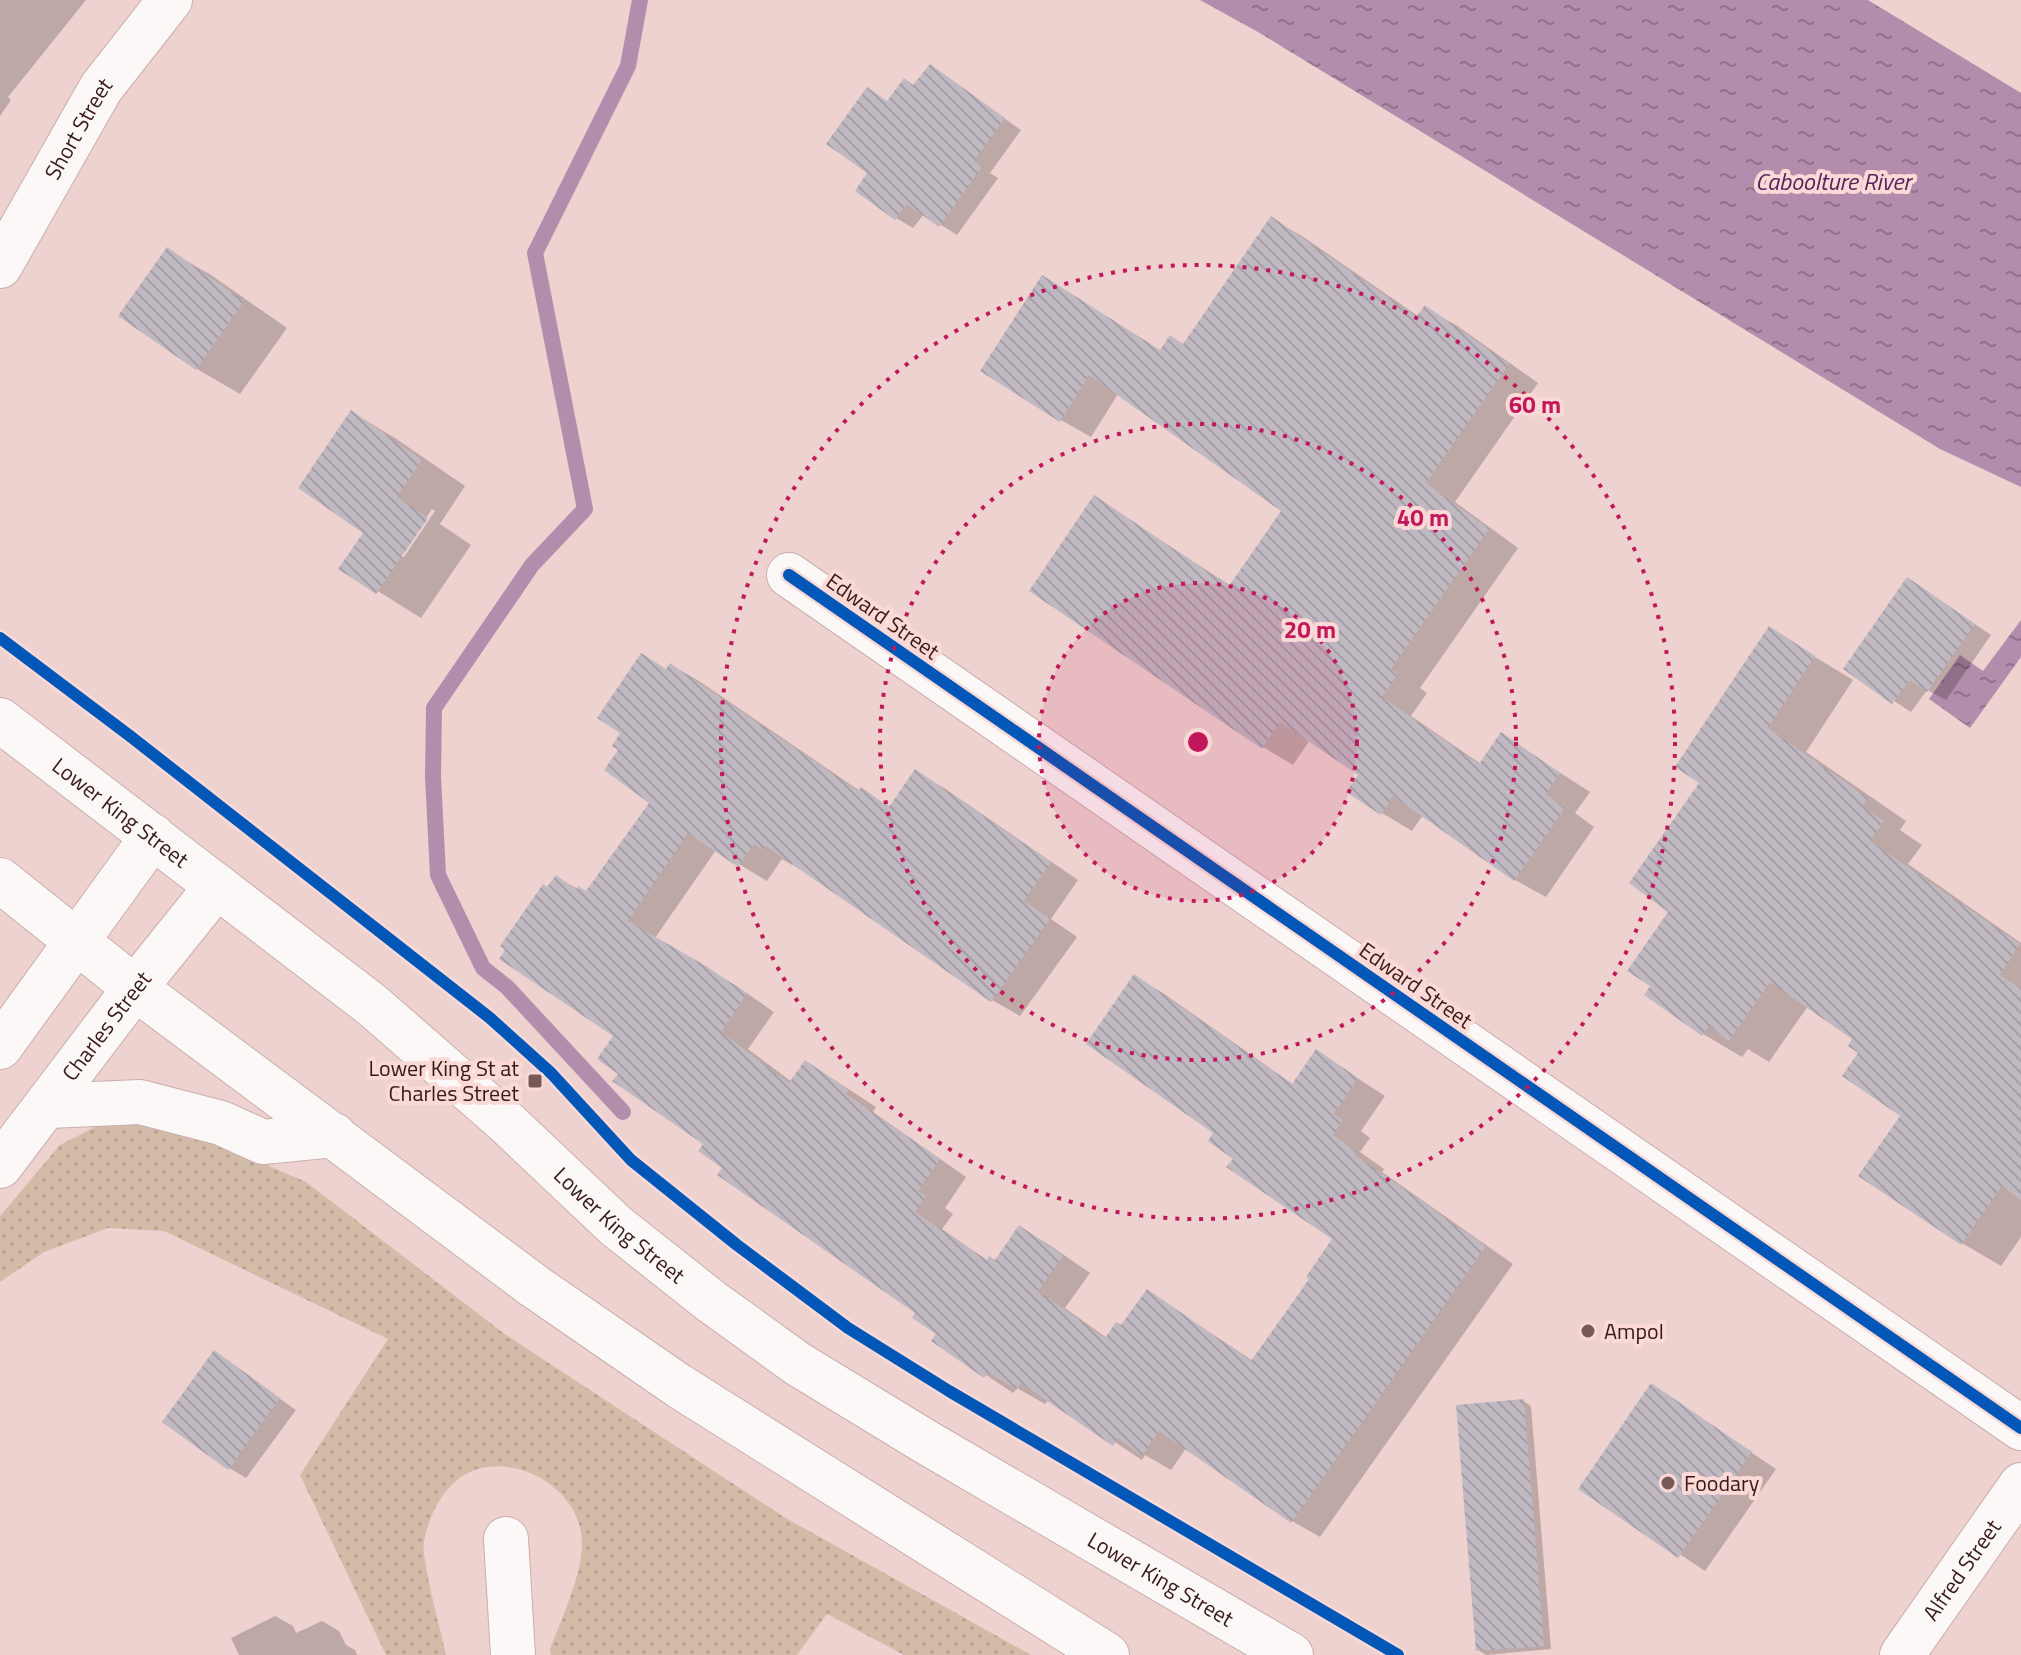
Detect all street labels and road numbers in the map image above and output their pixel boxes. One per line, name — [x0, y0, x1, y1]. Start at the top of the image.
street label: Short Street — [35, 70, 120, 186]
street label: Edward Street — [819, 564, 947, 668]
street label: Lower King Street — [45, 749, 196, 876]
street label: Edward Street — [1352, 933, 1480, 1037]
street label: Charles Street — [53, 963, 160, 1088]
street label: Lower King Street — [546, 1159, 693, 1292]
street label: Alfred Street — [1914, 1512, 2009, 1628]
street label: Lower King Street — [1081, 1523, 1240, 1635]

